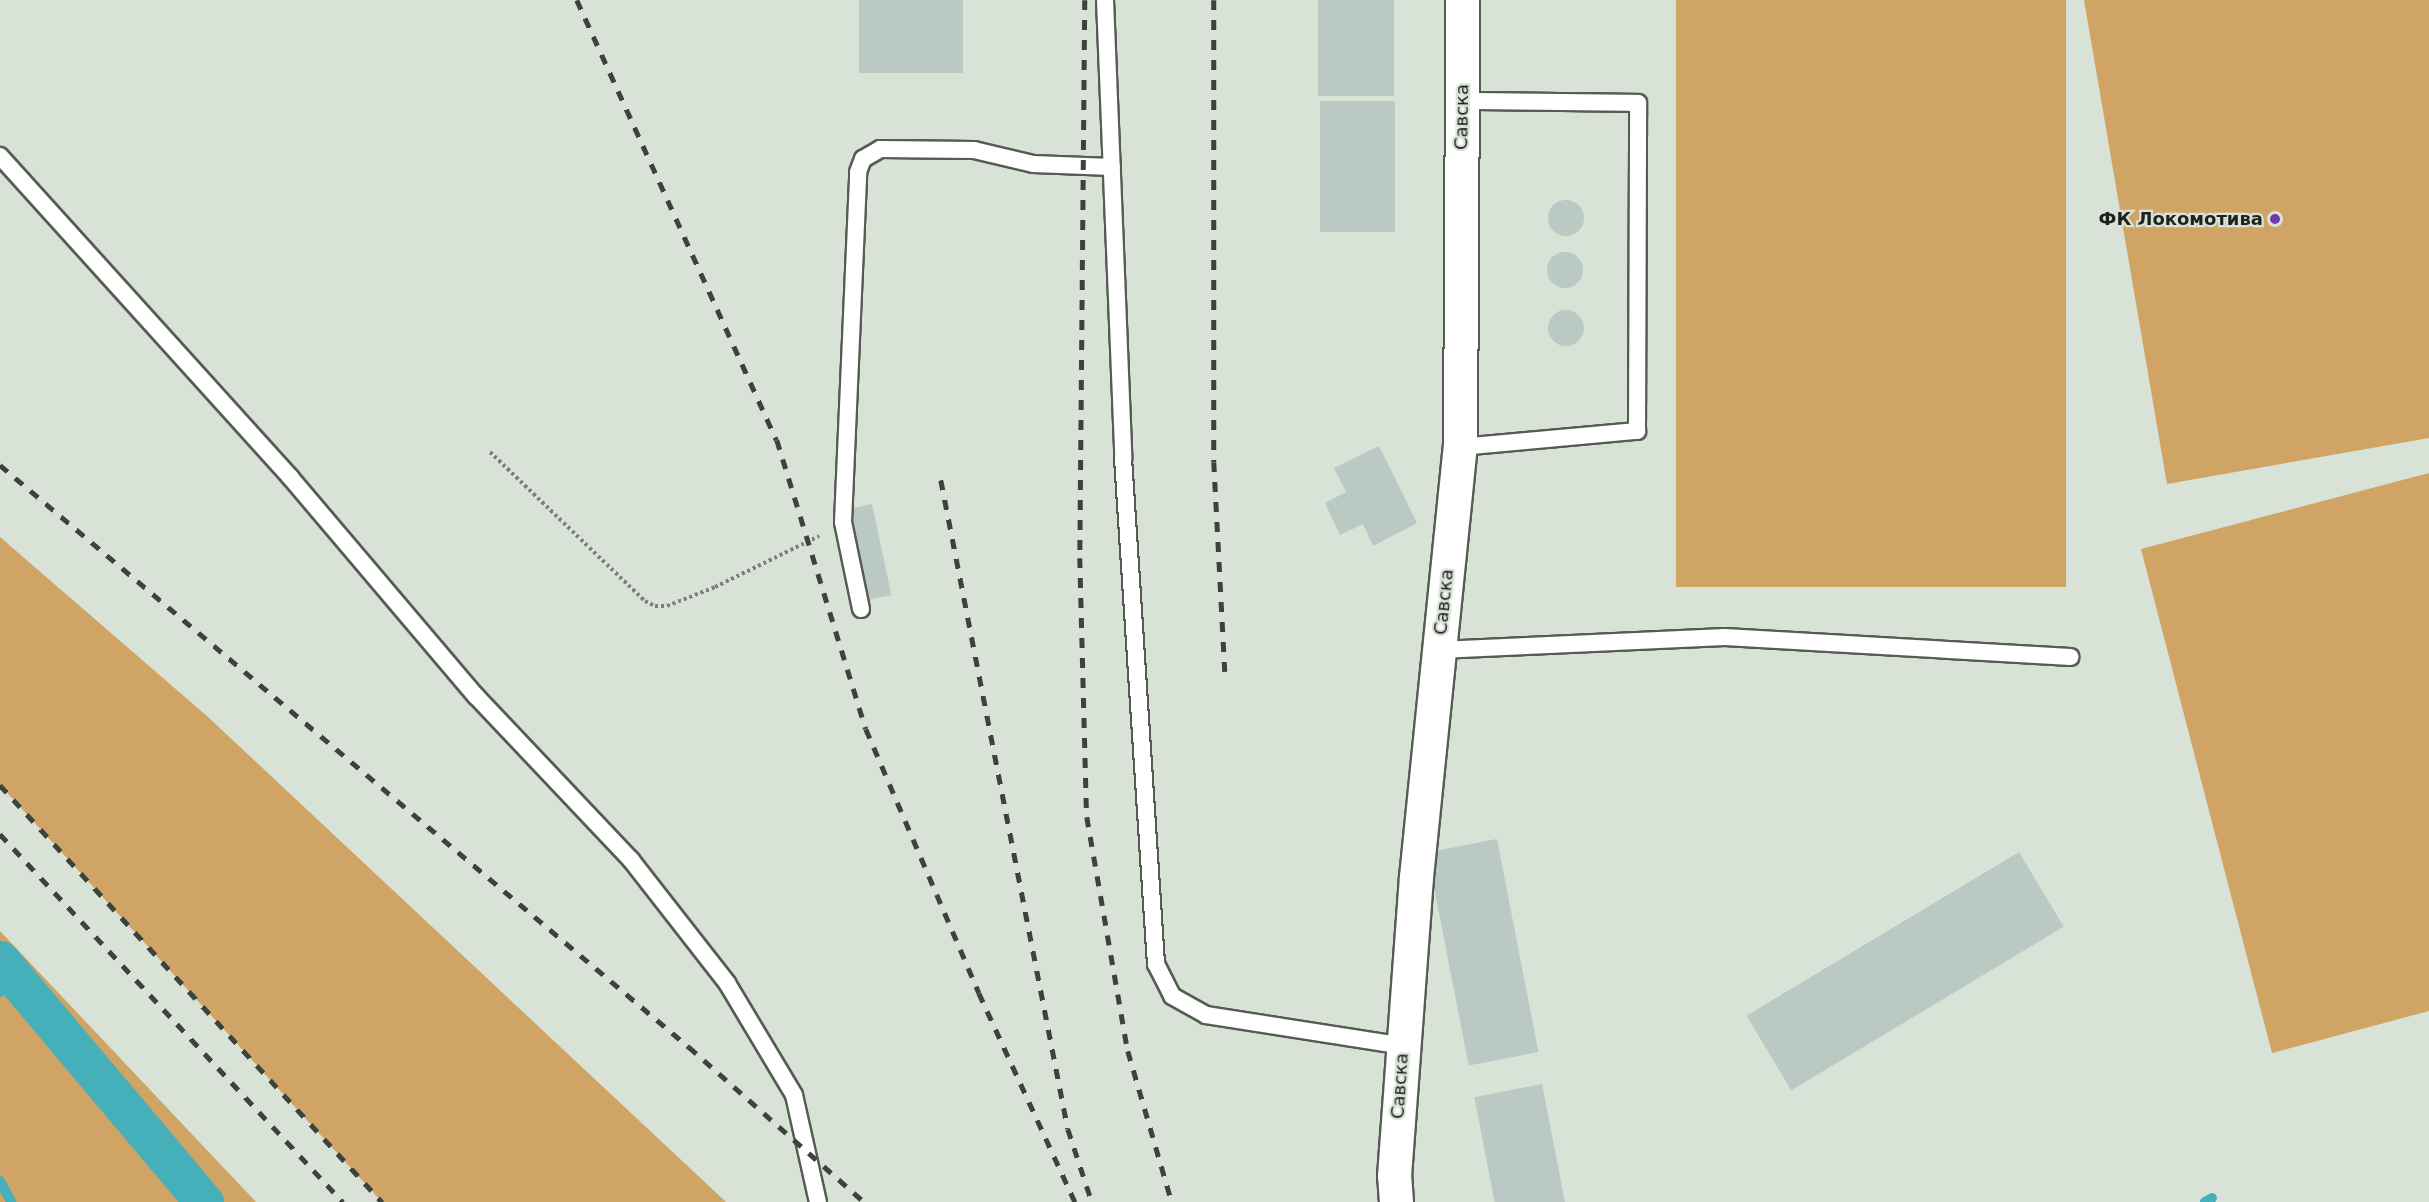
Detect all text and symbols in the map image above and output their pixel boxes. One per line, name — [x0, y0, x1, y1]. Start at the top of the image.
street label: Савска — [1451, 84, 1473, 150]
place label: ФК Локомотива — [2099, 208, 2263, 230]
marker: ФК Локомотива — [2268, 212, 2282, 226]
street label: Савска — [1430, 568, 1458, 636]
street label: Савска — [1387, 1052, 1413, 1120]

